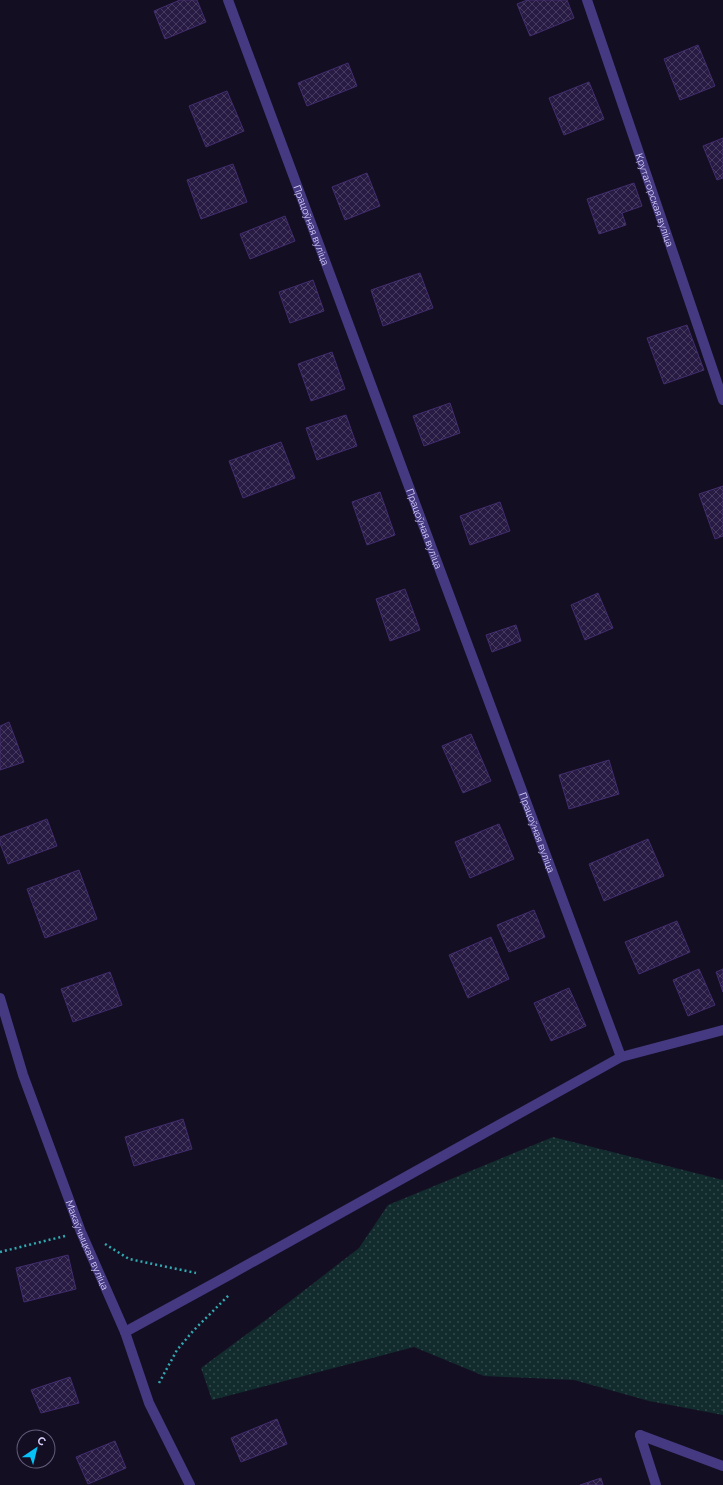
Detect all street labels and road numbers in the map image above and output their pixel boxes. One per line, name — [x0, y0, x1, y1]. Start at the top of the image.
street label: Крутагорская вуліца — [633, 152, 675, 248]
street label: Працоўная вуліца — [291, 184, 331, 267]
street label: Працоўная вуліца — [404, 487, 444, 570]
street label: Працоўная вуліца — [517, 791, 557, 874]
street label: Макаўчыцкая вуліца — [64, 1199, 111, 1291]

